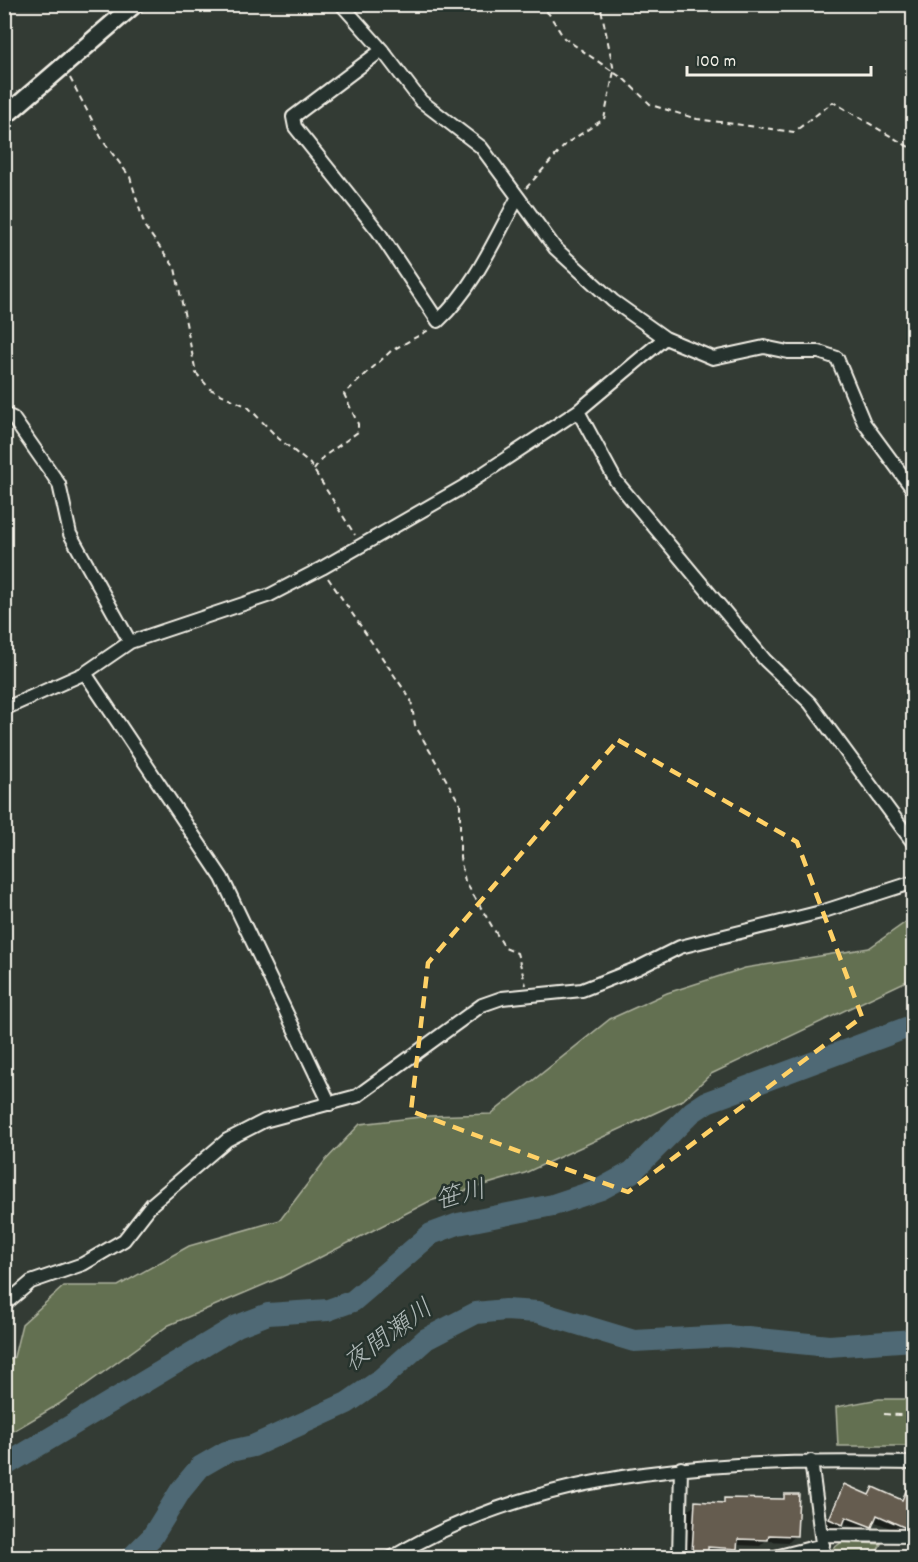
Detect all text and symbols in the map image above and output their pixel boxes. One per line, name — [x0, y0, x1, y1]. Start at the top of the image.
scale bar — [687, 39, 872, 77]
text: 100 m — [696, 50, 736, 75]
water label: 笹川 — [431, 1172, 491, 1222]
water label: 夜間瀬川 — [336, 1291, 442, 1383]

